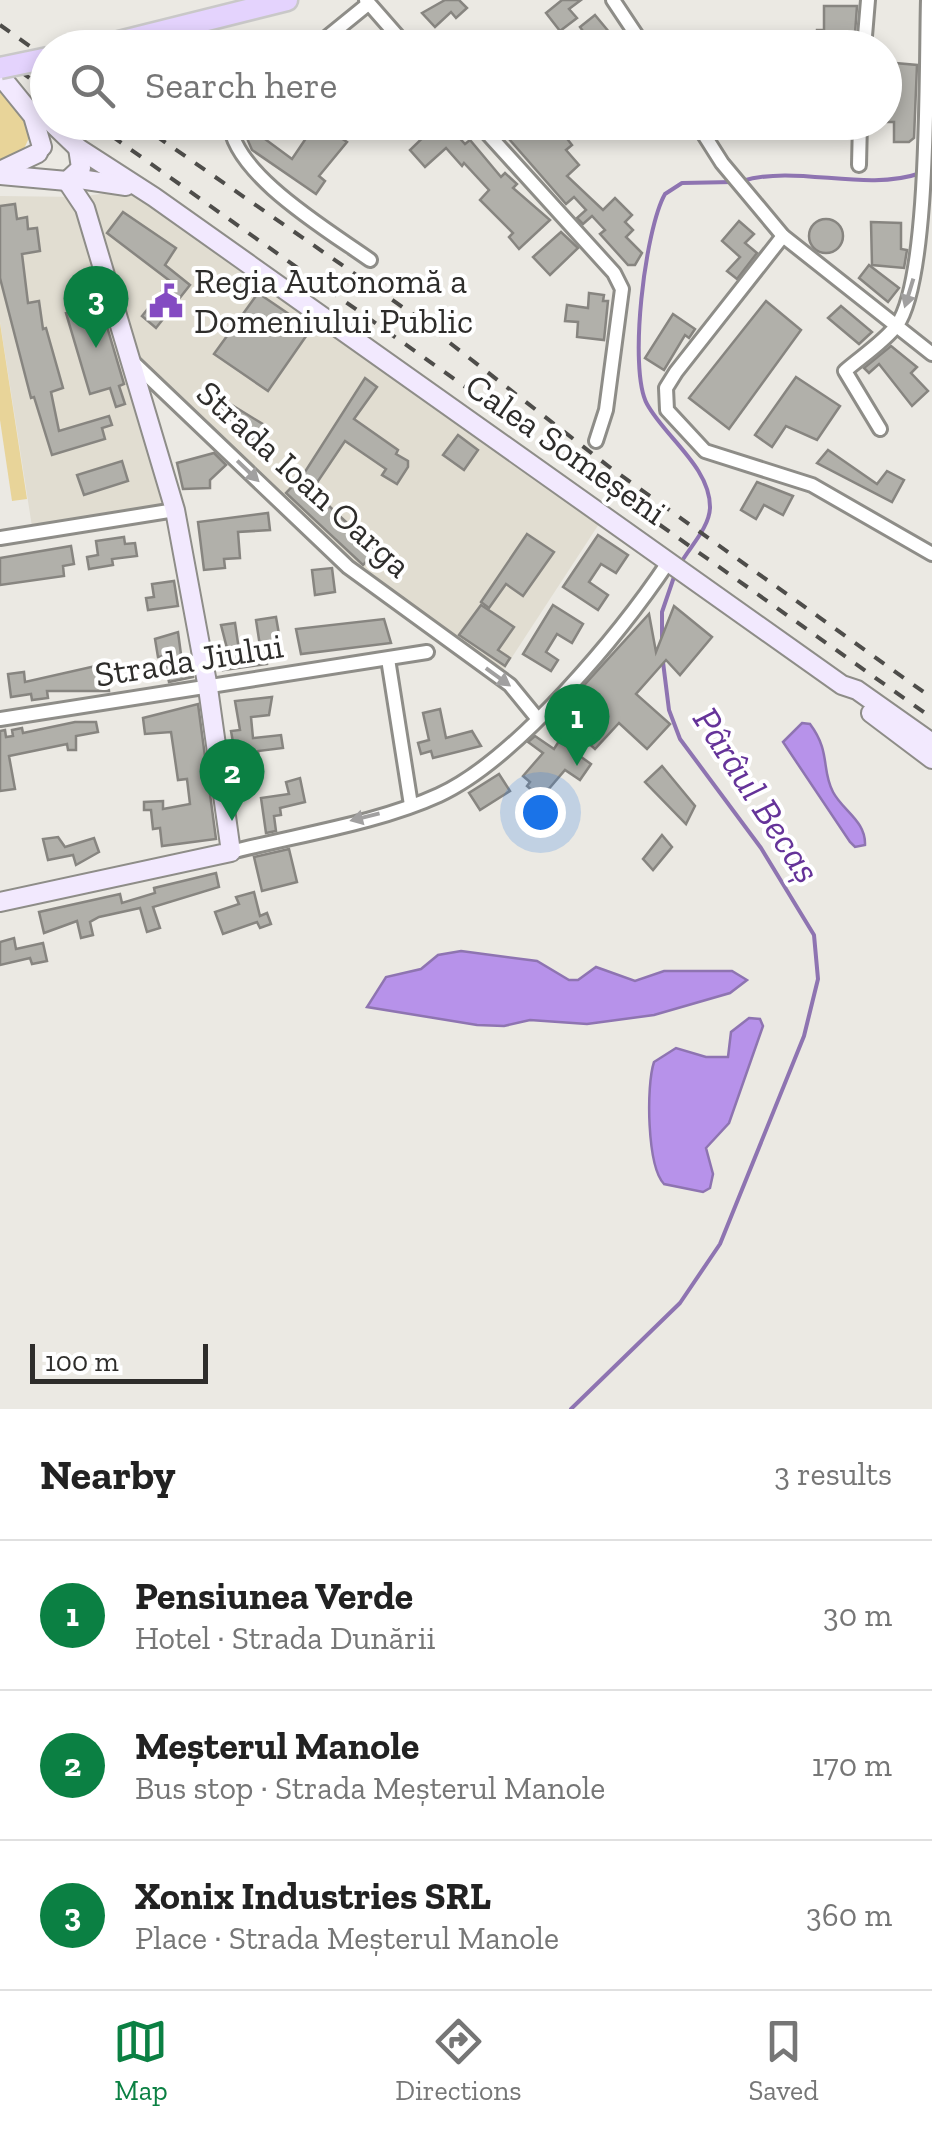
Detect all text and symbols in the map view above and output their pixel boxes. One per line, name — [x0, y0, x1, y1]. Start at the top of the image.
search box — [30, 30, 902, 140]
icon: search — [65, 58, 120, 113]
text: Search here — [145, 62, 337, 108]
place label: Regia Autonomă a Domeniului Public — [194, 260, 473, 342]
pin: 3 — [64, 266, 128, 348]
one-way arrow — [901, 278, 916, 308]
public building icon: Regia Autonomă a Domeniului Public — [147, 282, 185, 320]
street label: Calea Someșeni — [458, 364, 674, 534]
street label: Strada Ioan Oarga — [188, 372, 420, 586]
one-way arrow — [235, 459, 259, 482]
street label: Strada Jiului — [92, 624, 286, 696]
one-way arrow — [485, 667, 511, 687]
pin: 1 — [544, 684, 610, 766]
water label: Pârâul Becaș — [683, 699, 831, 891]
pin: 2 — [200, 738, 264, 821]
your location — [515, 787, 566, 838]
one-way arrow — [349, 810, 380, 825]
scale bar — [30, 1339, 208, 1384]
text: 100 m — [45, 1345, 119, 1378]
text: Nearby — [40, 1449, 176, 1500]
text: 3 results — [774, 1455, 892, 1493]
text: Pensiunea Verde — [135, 1573, 413, 1619]
text: 1 — [66, 1596, 79, 1634]
text: 30 m — [823, 1596, 892, 1634]
text: Hotel · Strada Dunării — [135, 1619, 436, 1657]
text: Meșterul Manole — [135, 1723, 419, 1769]
text: 2 — [64, 1746, 81, 1784]
text: 170 m — [812, 1746, 892, 1784]
text: Bus stop · Strada Meșterul Manole — [135, 1769, 605, 1807]
text: Xonix Industries SRL — [135, 1873, 491, 1919]
text: 3 — [64, 1896, 81, 1934]
text: 360 m — [806, 1896, 892, 1934]
text: Place · Strada Meșterul Manole — [135, 1919, 559, 1957]
tab: Map — [113, 2014, 168, 2107]
tab: Directions — [395, 2014, 522, 2107]
tab: Saved — [748, 2014, 819, 2107]

